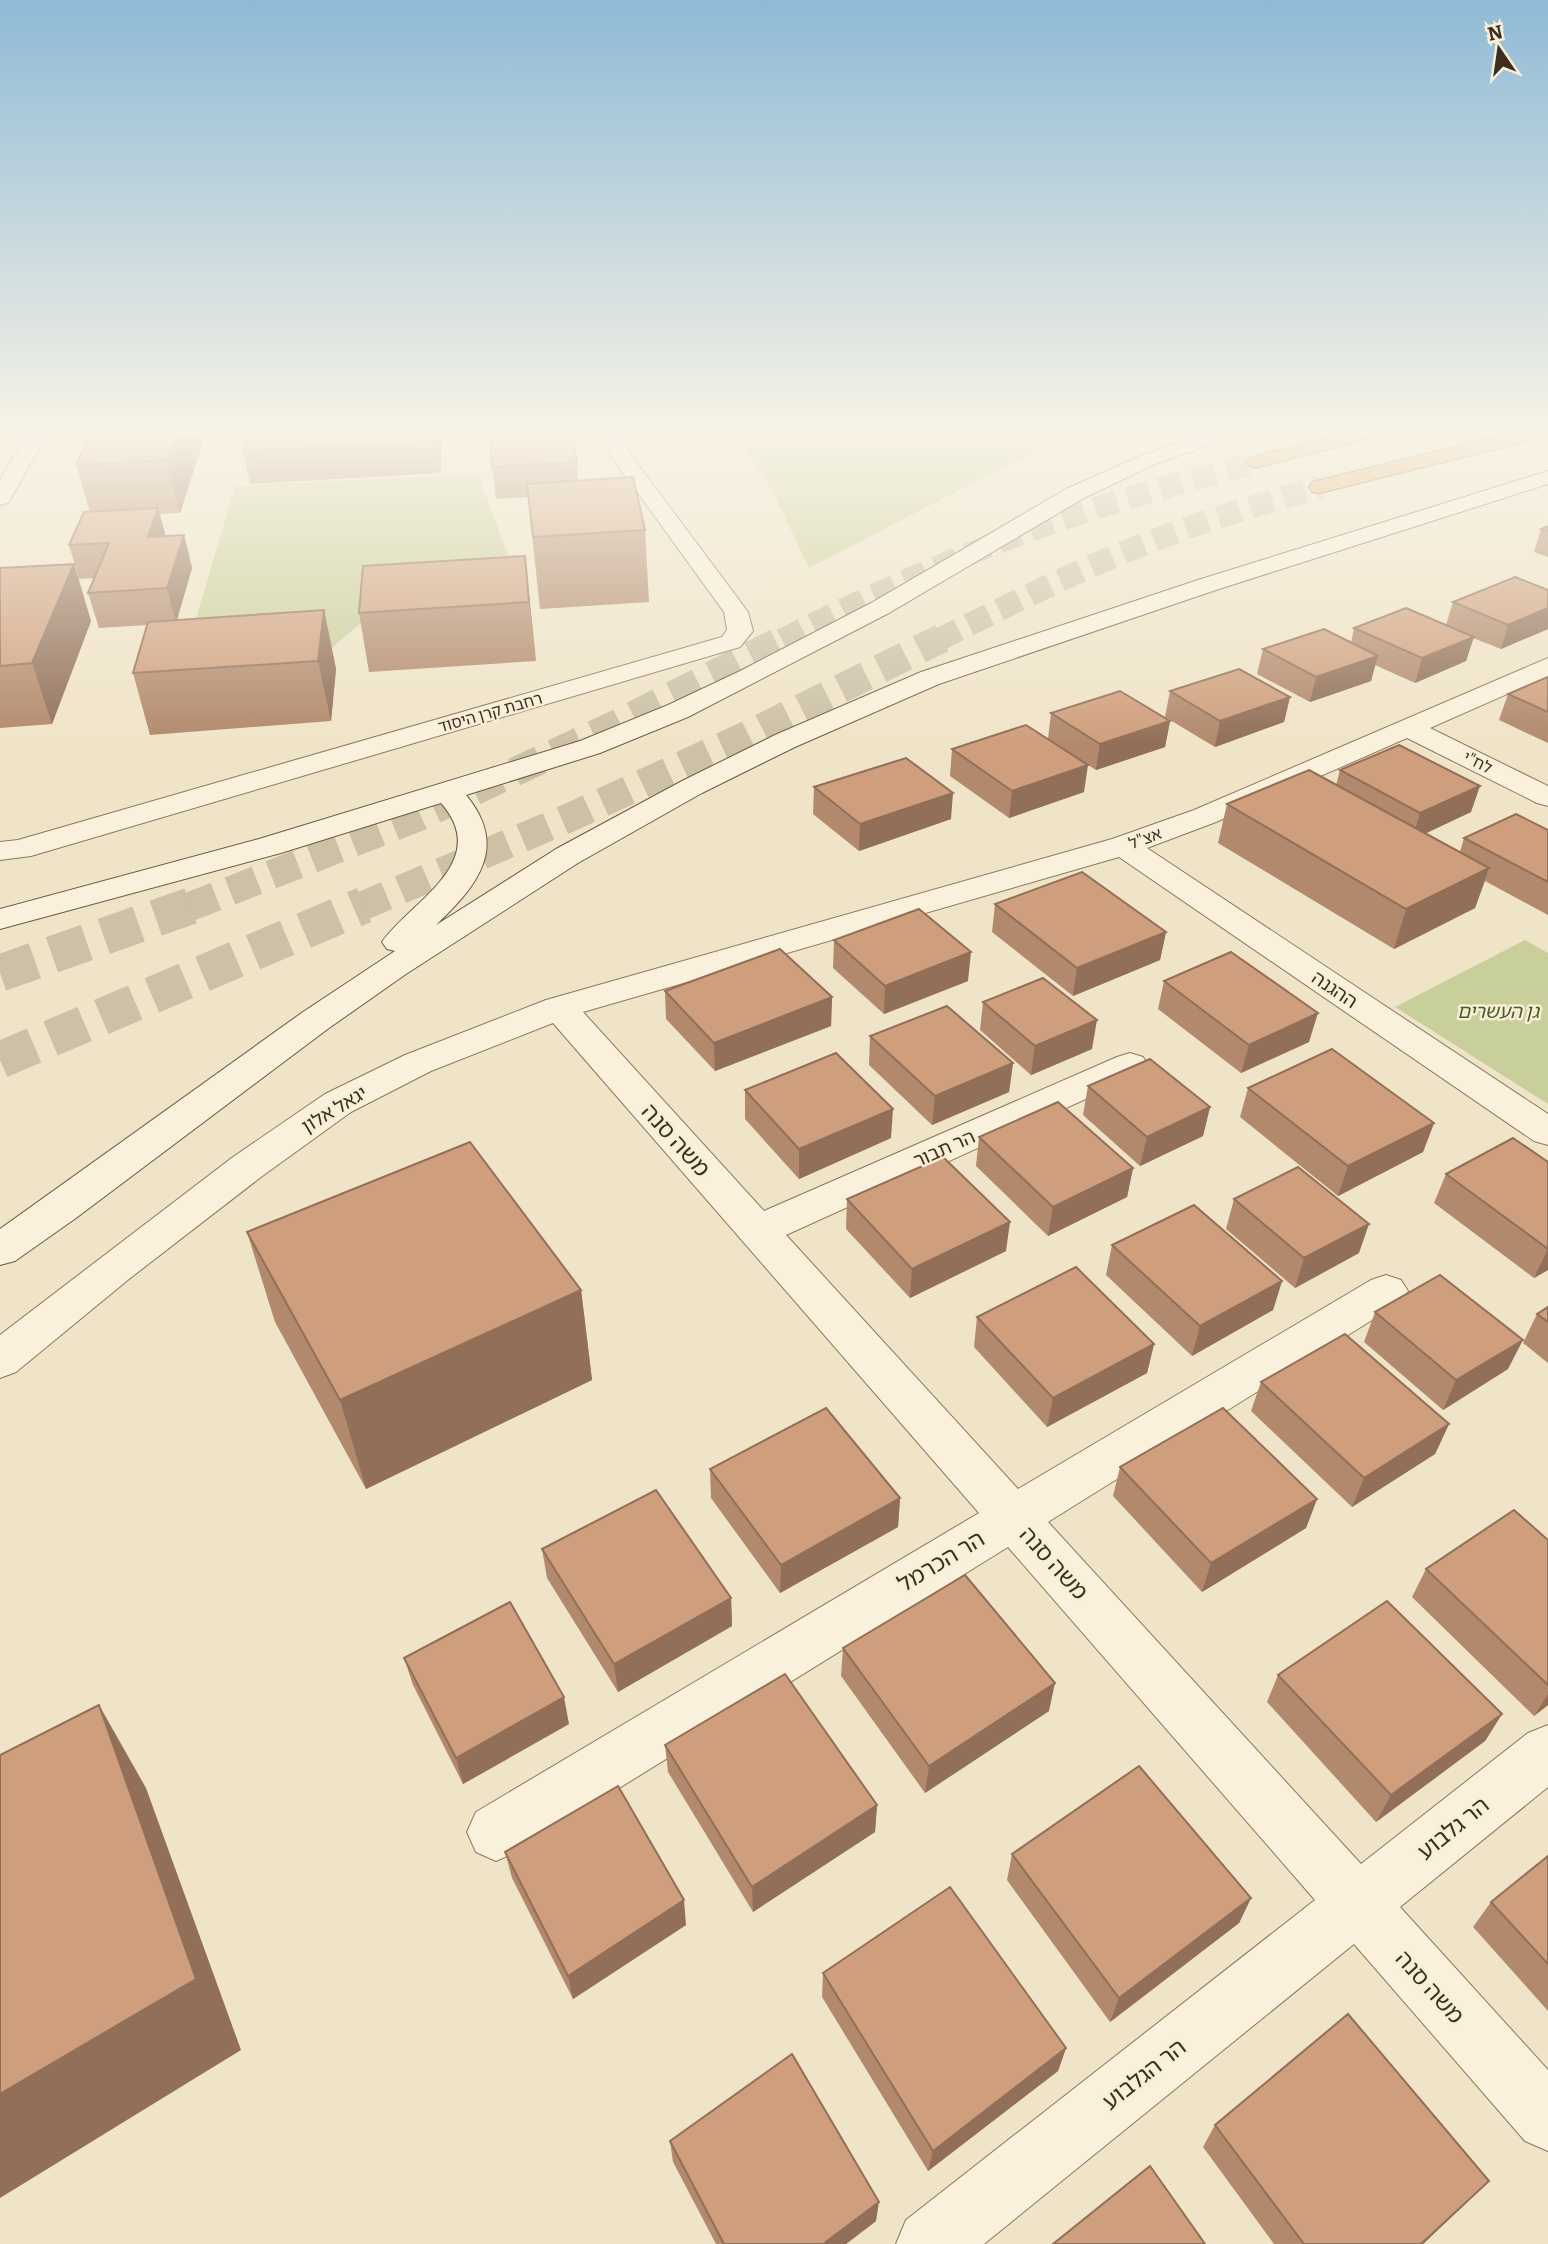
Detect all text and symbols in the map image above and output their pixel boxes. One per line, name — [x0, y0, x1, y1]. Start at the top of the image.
north arrow — [1464, 14, 1534, 84]
text: N — [1486, 20, 1505, 46]
street label: רחבת קרן היסוד — [436, 689, 544, 736]
street label: לח"י — [1460, 747, 1495, 778]
street label: אצ"ל — [1126, 824, 1164, 853]
street label: ההגנה — [1308, 966, 1362, 1013]
park label: גן העשרים — [1457, 1000, 1541, 1023]
street label: יגאל אלון — [297, 1081, 371, 1138]
street label: משה סנה — [636, 1098, 716, 1182]
street label: הר תבור — [910, 1125, 979, 1172]
street label: משה סנה — [1014, 1521, 1094, 1605]
street label: הר הכרמל — [892, 1524, 990, 1598]
street label: הר גלבוע — [1412, 1791, 1494, 1865]
street label: משה סנה — [1390, 1945, 1470, 2029]
street label: הר הגלבוע — [1097, 2033, 1191, 2115]

